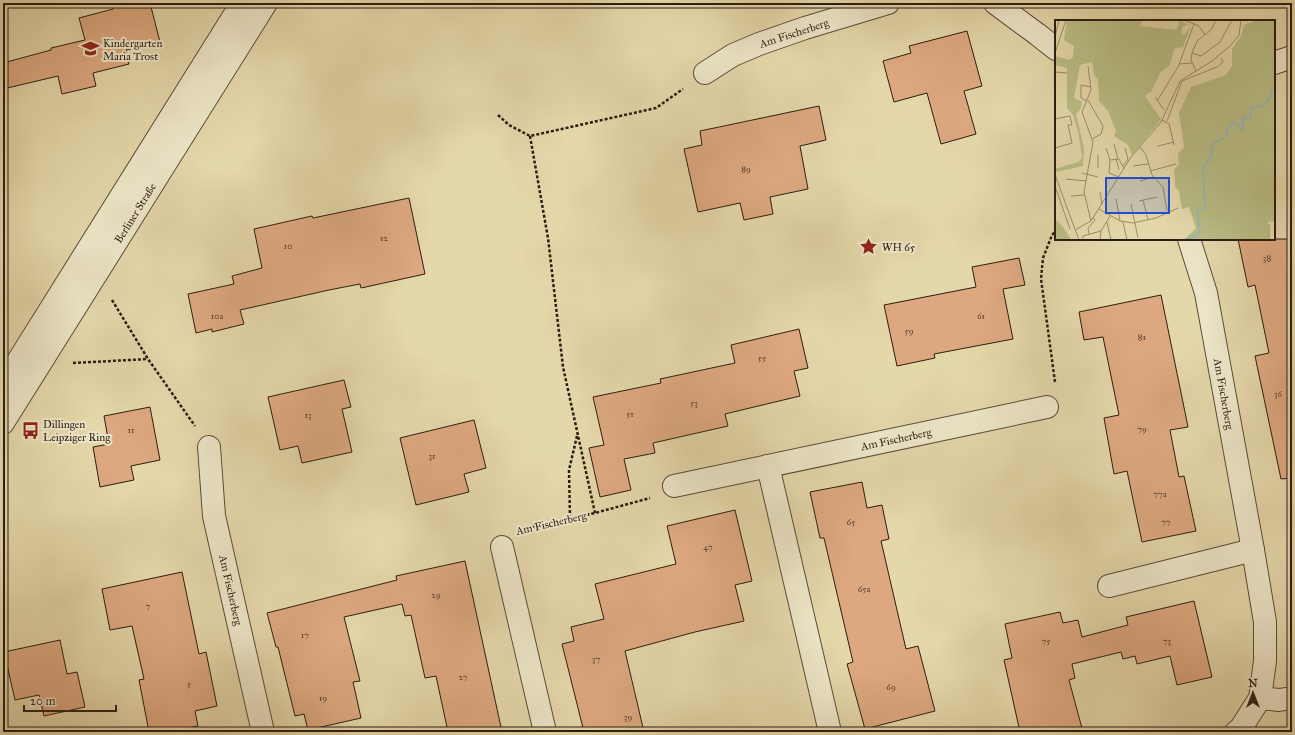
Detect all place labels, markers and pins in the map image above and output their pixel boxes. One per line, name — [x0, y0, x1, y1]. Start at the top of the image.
place label: Kindergarten Maria Trost — [103, 37, 162, 63]
school or university icon: Kindergarten Maria Trost — [80, 39, 100, 59]
place icon: WH 65 — [859, 237, 879, 257]
place label: WH 65 — [882, 241, 915, 254]
place label: Dillingen Leipziger Ring — [43, 418, 111, 444]
bus stop icon: Dillingen Leipziger Ring — [20, 420, 40, 440]

